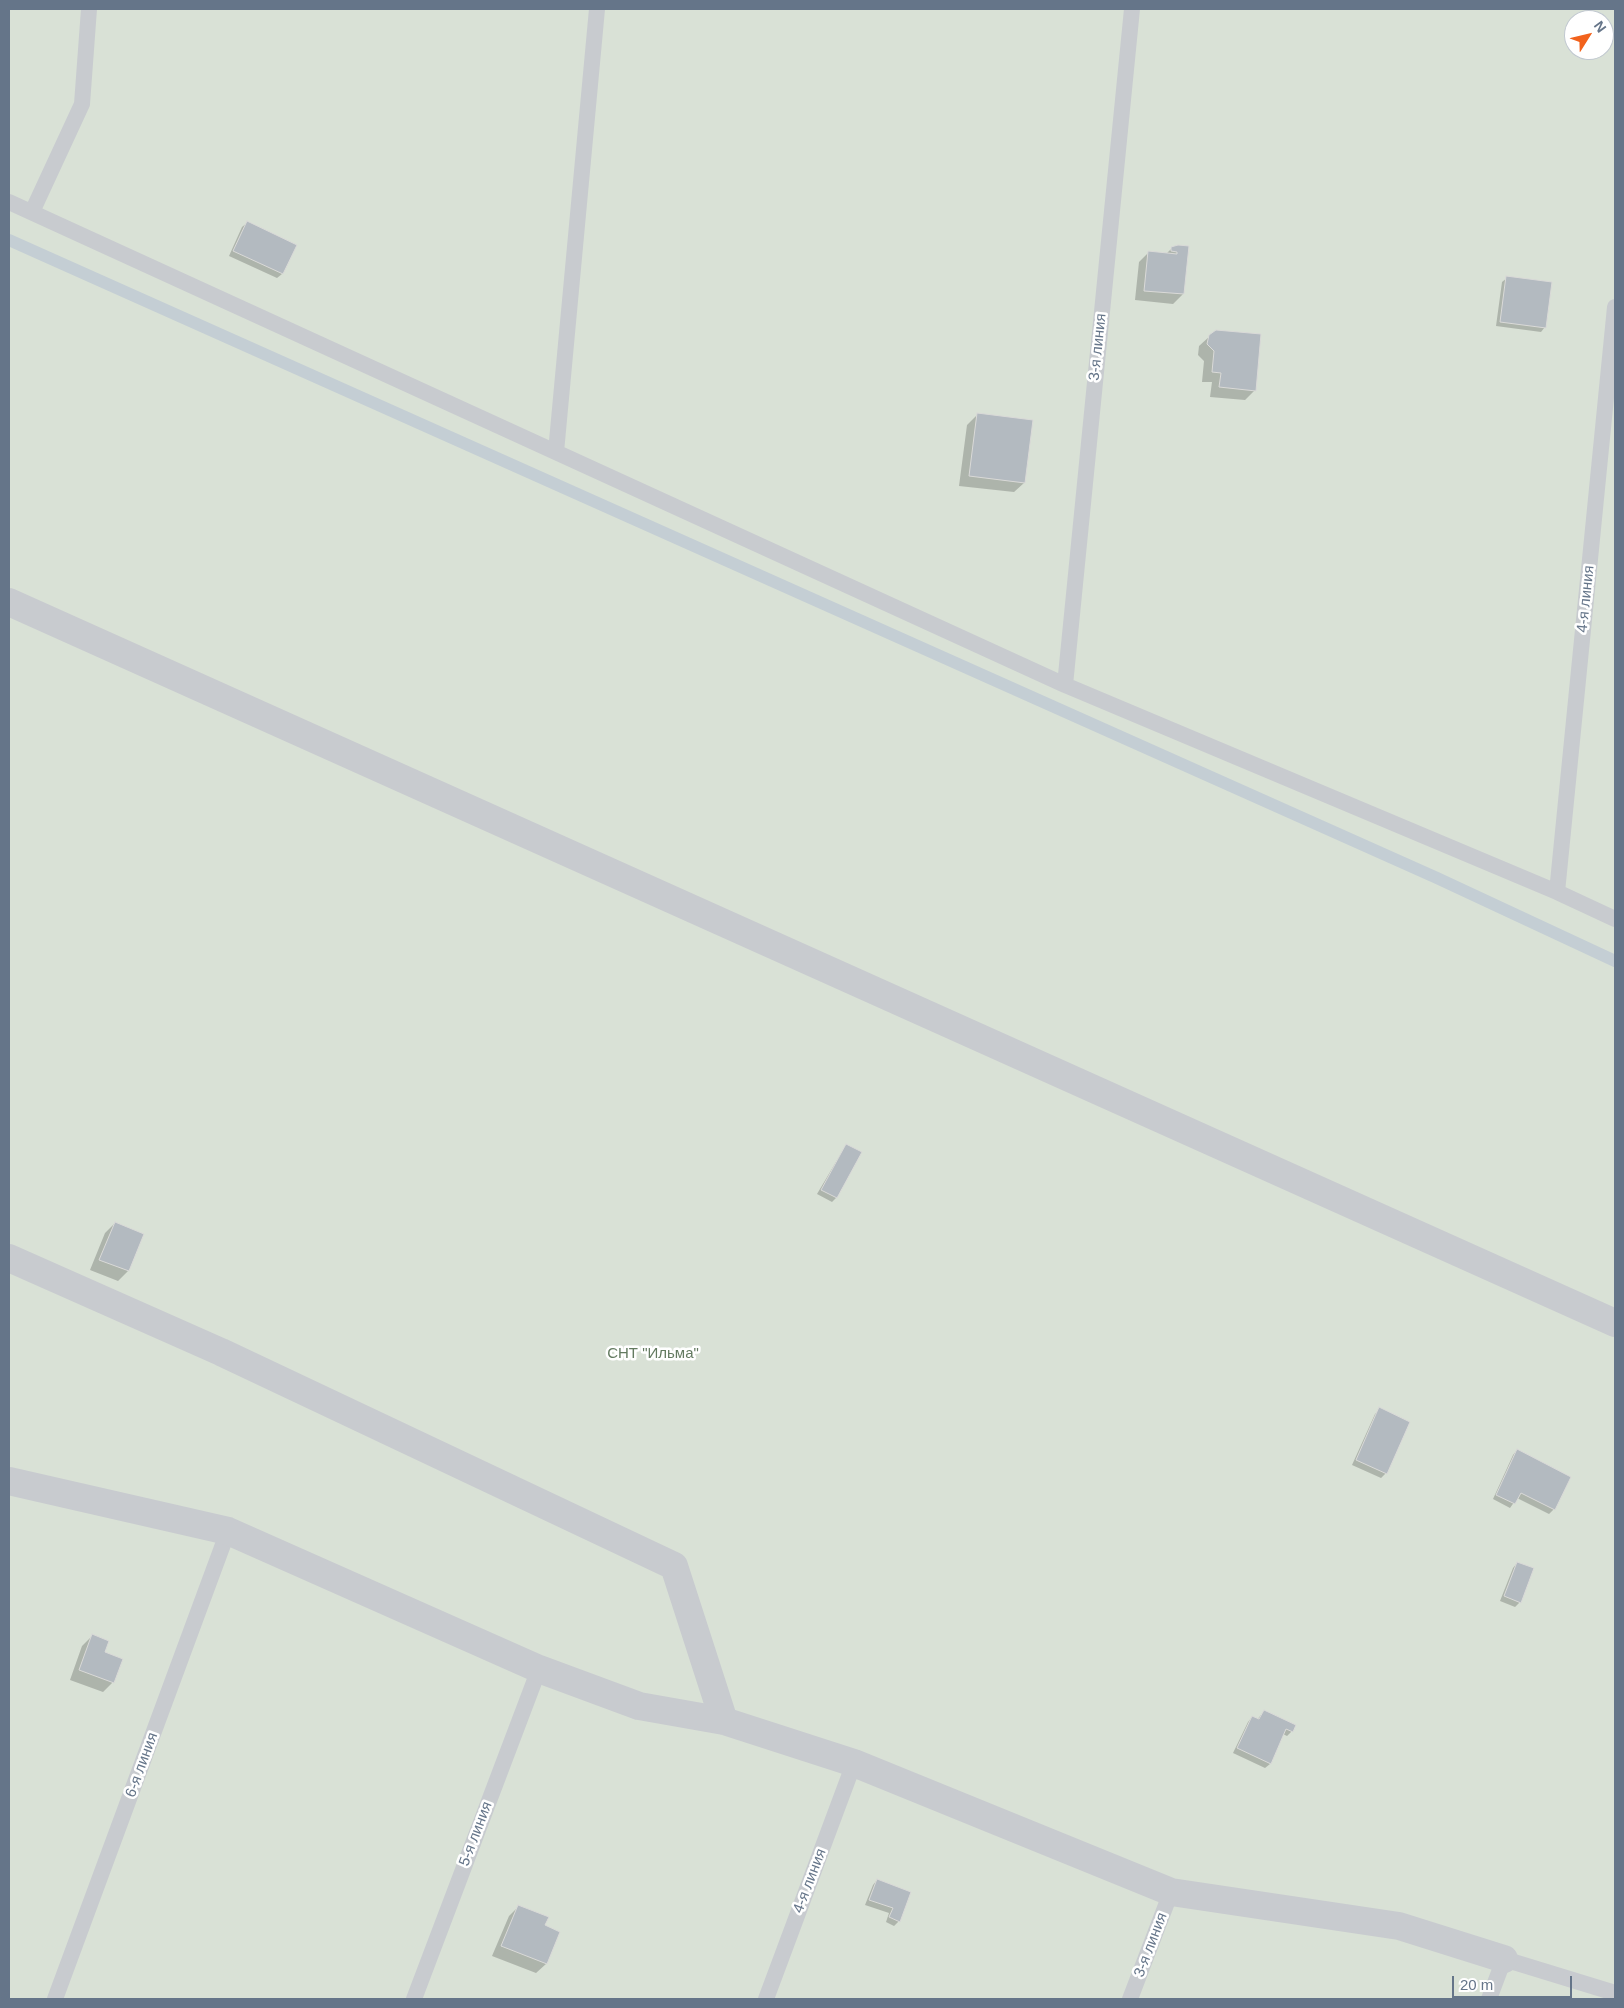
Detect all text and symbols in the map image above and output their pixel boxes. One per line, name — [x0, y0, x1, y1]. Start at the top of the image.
north arrow — [1564, 10, 1614, 60]
text: N — [1591, 18, 1610, 36]
street label: 3-я линия — [1086, 312, 1110, 382]
street label: 4-я линия — [1574, 564, 1598, 634]
park label: СНТ "Ильма" — [607, 1345, 699, 1363]
street label: 6-я линия — [122, 1730, 162, 1800]
street label: 5-я линия — [455, 1799, 497, 1869]
street label: 4-я линия — [789, 1846, 831, 1916]
street label: 3-я линия — [1130, 1910, 1172, 1980]
scale bar — [1454, 1966, 1574, 1998]
text: 20 m — [1460, 1976, 1493, 1993]

